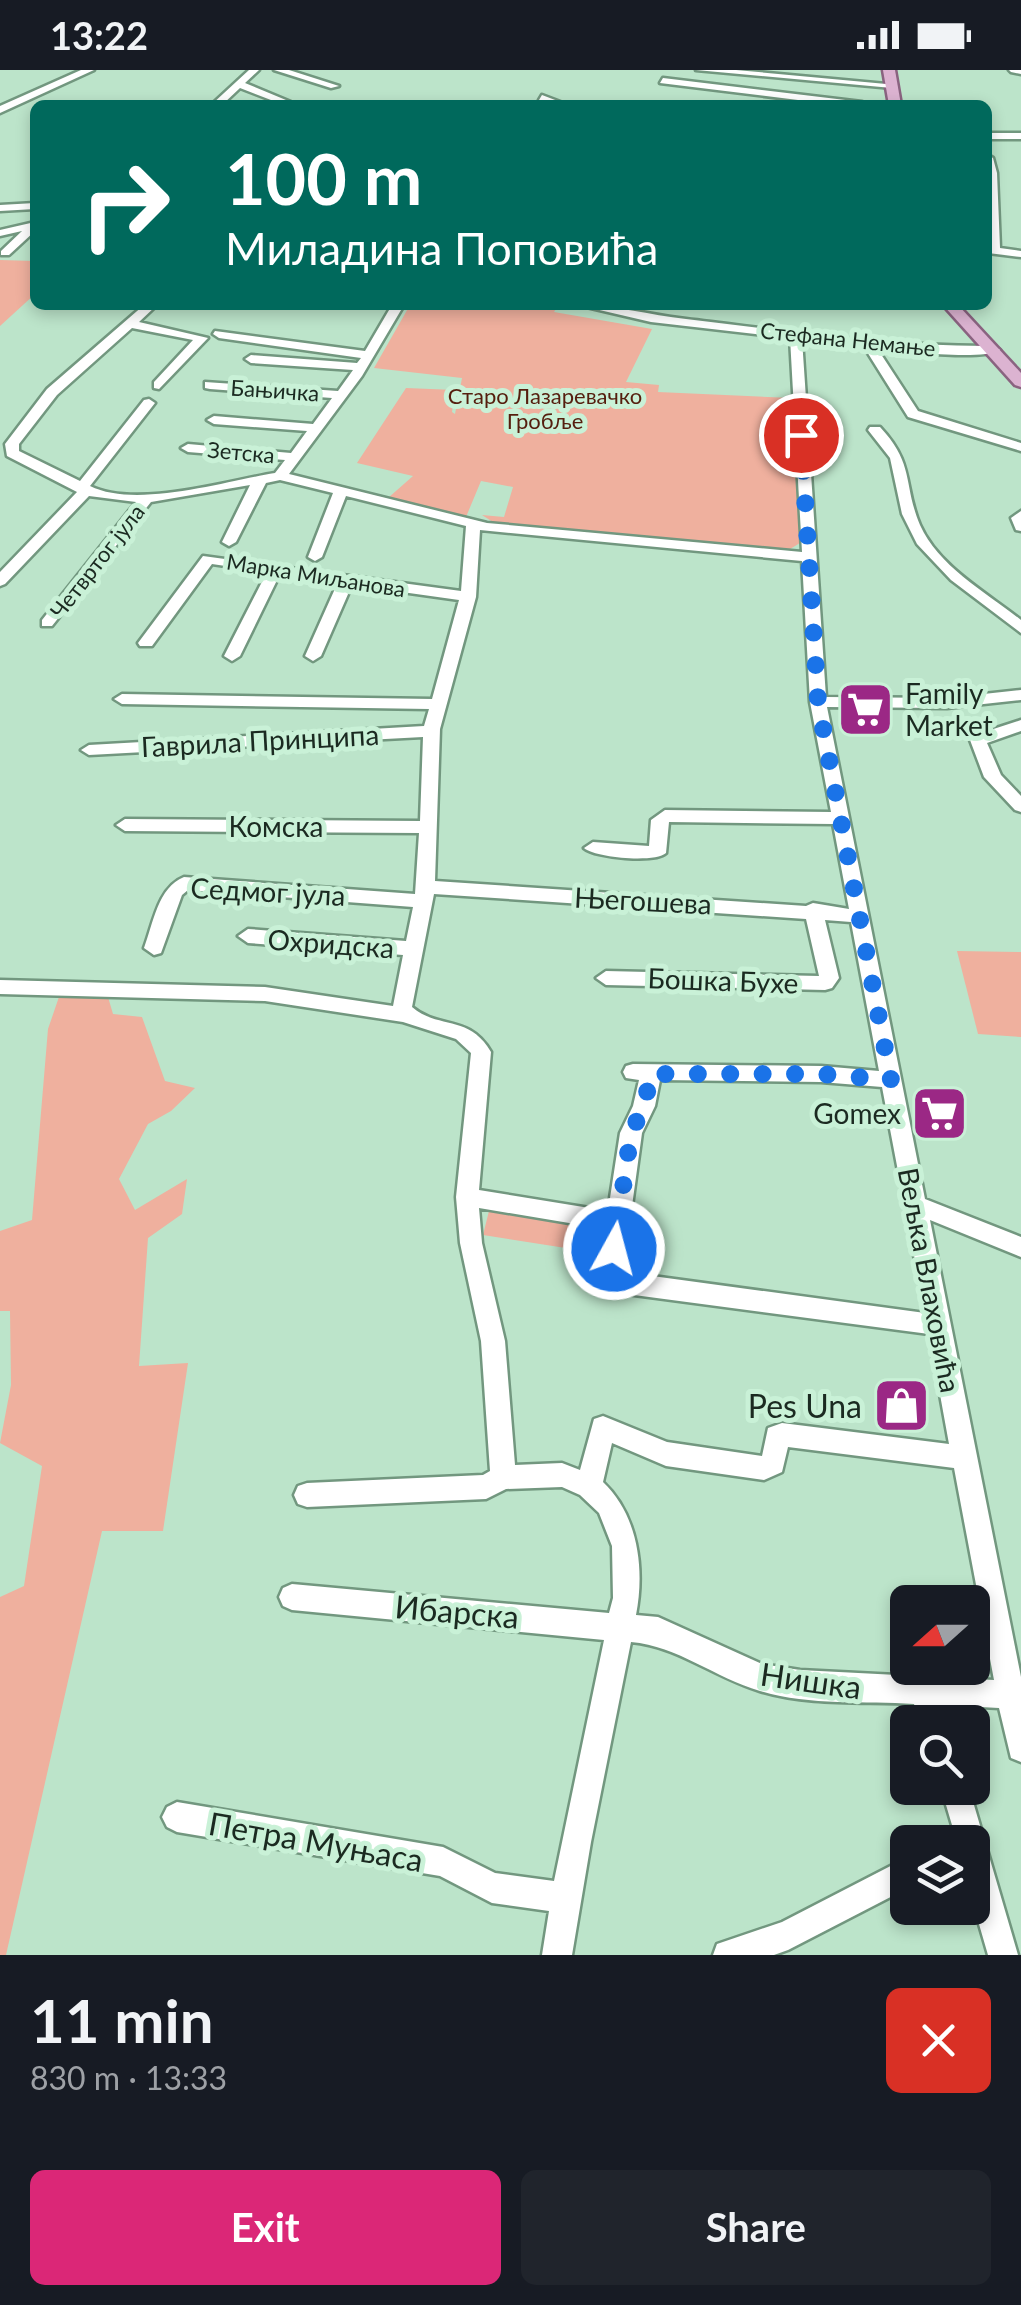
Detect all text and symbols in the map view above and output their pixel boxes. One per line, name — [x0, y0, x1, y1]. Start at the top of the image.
text: 13:22 — [50, 12, 148, 58]
text: 100 m — [225, 136, 422, 220]
icon: right — [60, 140, 190, 270]
text: Миладина Поповића — [225, 221, 658, 275]
street label: Стефана Немање — [759, 316, 937, 362]
street label: Бањичка — [230, 373, 320, 407]
park label: Старо Лазаревачко Гробље — [448, 382, 642, 434]
pin — [759, 393, 844, 478]
icon: arrive — [774, 408, 829, 463]
street label: Зетска — [206, 436, 276, 468]
street label: Четвртог јула — [44, 499, 150, 623]
street label: Марка Миљанова — [225, 548, 407, 602]
place label: Family Market — [905, 676, 993, 742]
supermarket icon: Family Market — [836, 679, 896, 739]
street label: Гаврила Принципа — [140, 717, 380, 763]
street label: Комска — [228, 809, 324, 843]
street label: Седмог јула — [190, 870, 346, 912]
street label: Његошева — [573, 879, 713, 921]
street label: Охридска — [267, 922, 395, 964]
street label: Бошка Бухе — [647, 960, 799, 1000]
supermarket icon: Gomex — [910, 1083, 970, 1143]
place label: Gomex — [813, 1096, 901, 1130]
street label: Вељка Влаховића — [892, 1165, 968, 1395]
position arrow — [562, 1197, 666, 1301]
shop icon: Pes Una — [871, 1375, 931, 1435]
place label: Pes Una — [748, 1386, 862, 1425]
north arrow — [890, 1585, 990, 1685]
map controls — [890, 1585, 990, 1925]
street label: Ибарска — [393, 1586, 521, 1636]
street label: Нишка — [758, 1654, 864, 1706]
button: search — [890, 1705, 990, 1805]
street label: Петра Муњаса — [206, 1803, 426, 1879]
button: layers — [890, 1825, 990, 1925]
text: 11 min — [30, 1984, 214, 2056]
button: close — [886, 1988, 991, 2093]
text: 830 m · 13:33 — [30, 2058, 227, 2097]
button: Exit — [30, 2170, 501, 2285]
button: Share — [521, 2170, 991, 2285]

